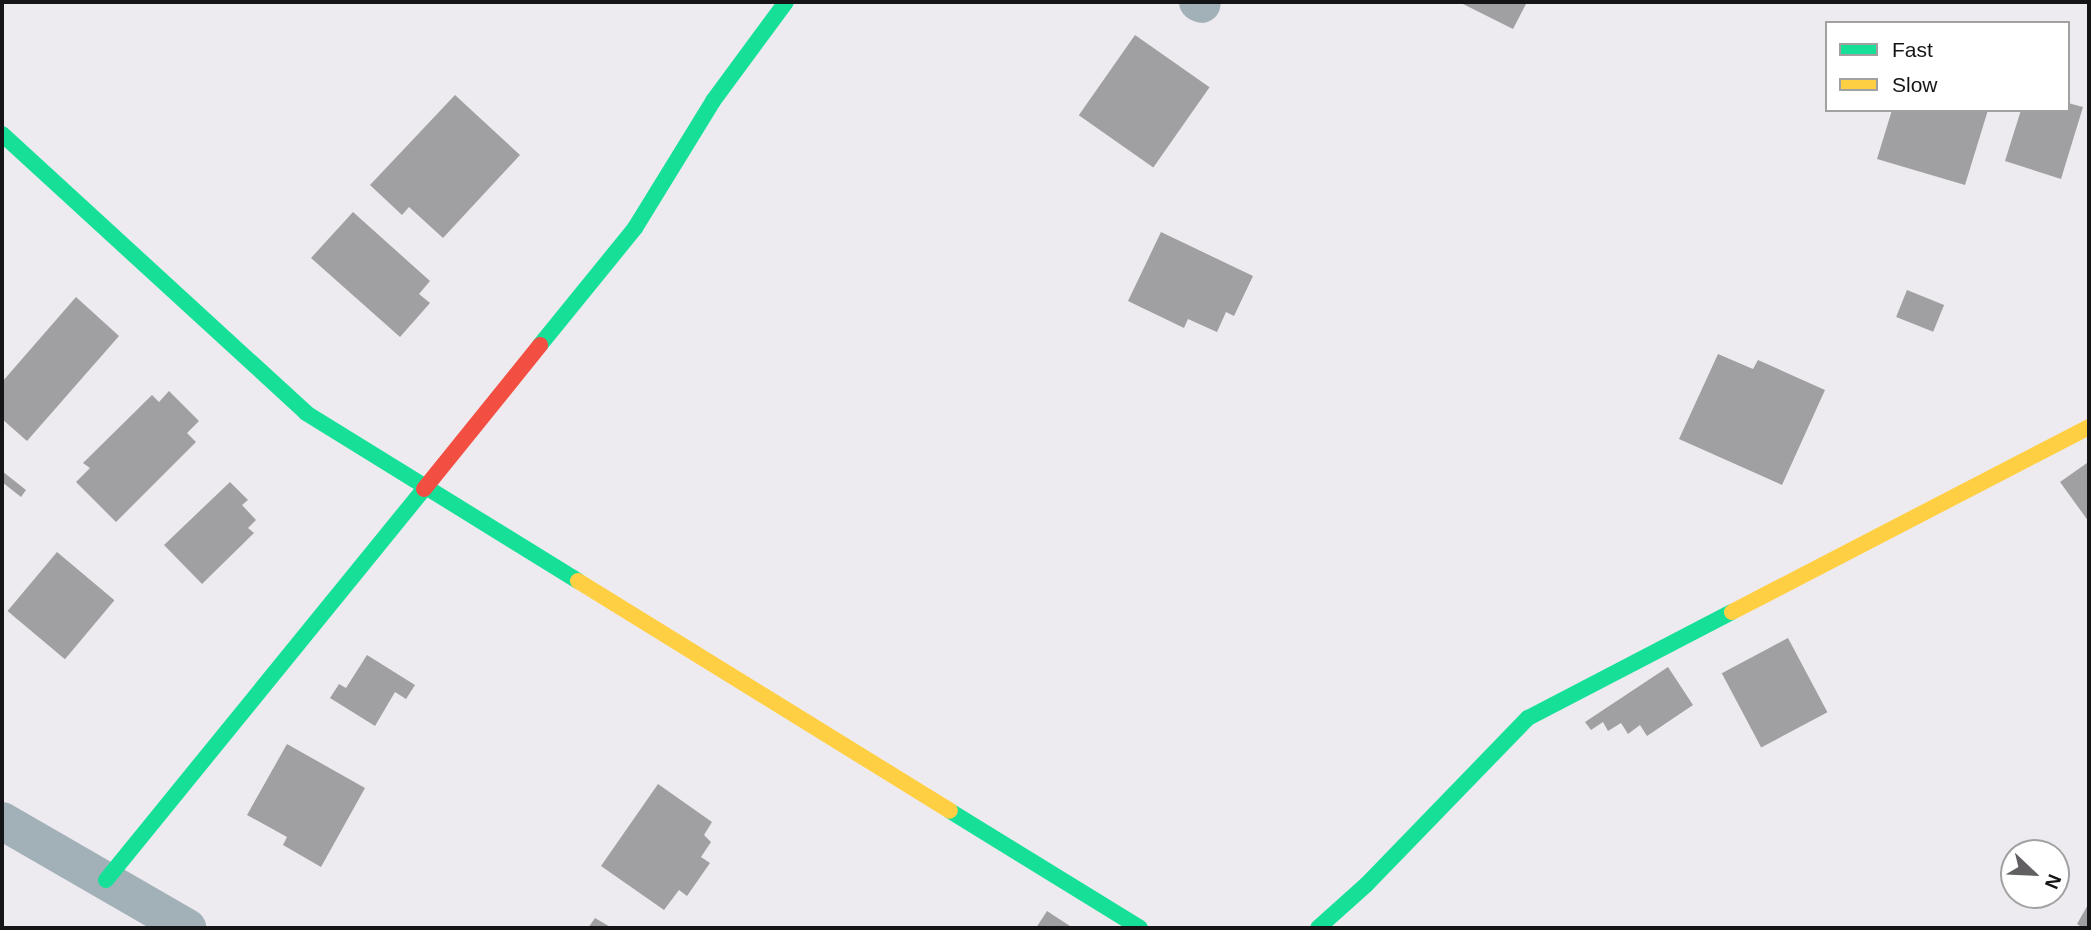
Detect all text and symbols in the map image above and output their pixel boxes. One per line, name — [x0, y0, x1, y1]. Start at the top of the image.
legend — [1825, 21, 2070, 112]
text: Fast — [1892, 38, 1933, 61]
text: Slow — [1892, 73, 1938, 96]
north arrow — [2000, 839, 2070, 909]
text: N — [2041, 871, 2065, 892]

